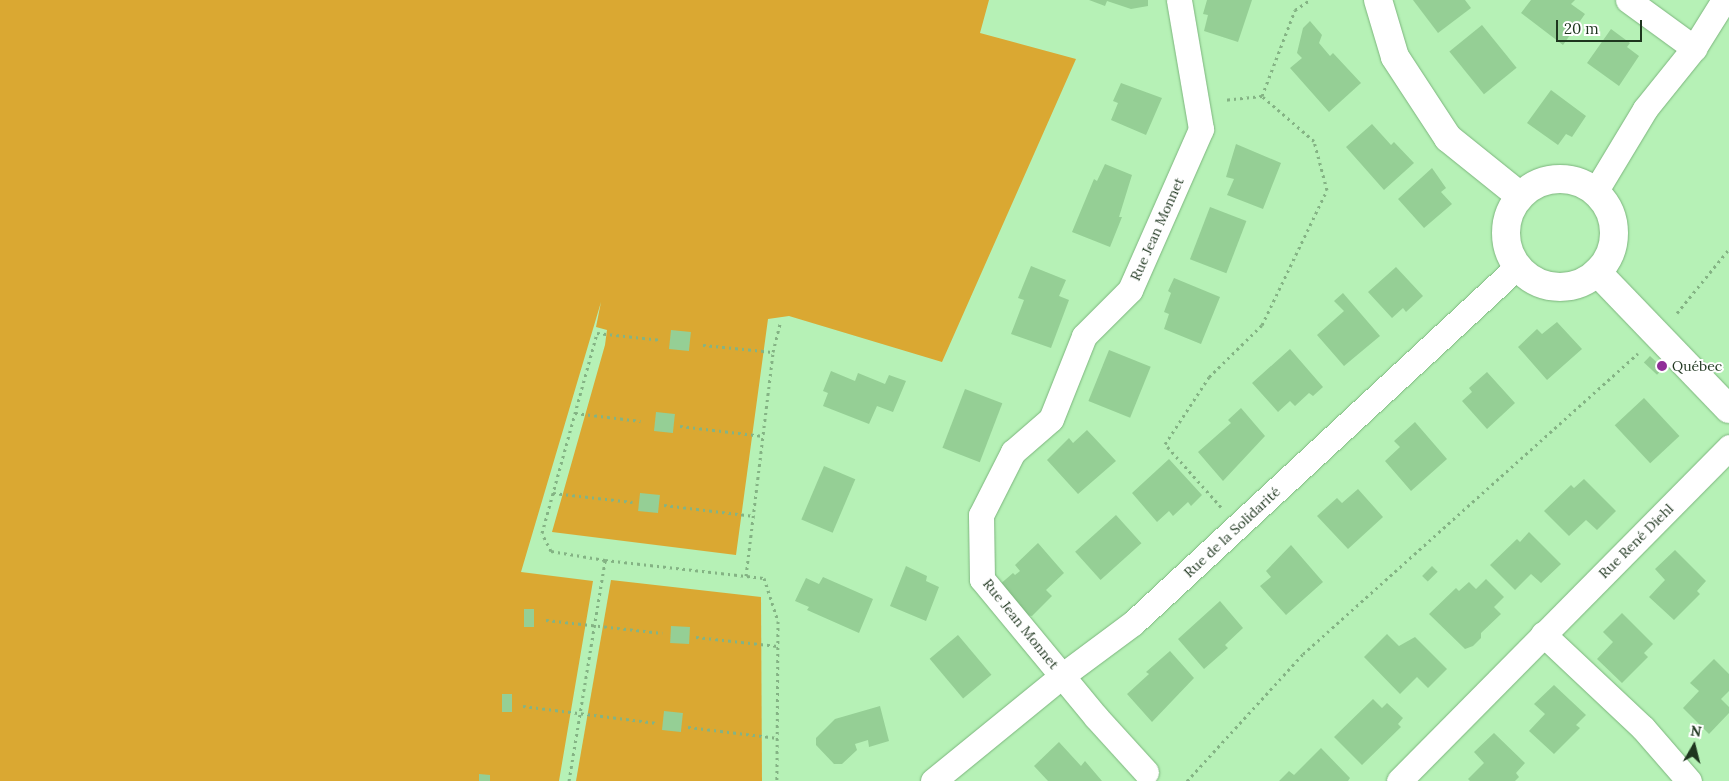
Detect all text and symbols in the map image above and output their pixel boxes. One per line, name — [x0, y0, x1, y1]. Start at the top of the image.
scale bar — [1559, 10, 1645, 42]
text: 20 m — [1564, 19, 1599, 38]
street label: Rue Jean Monnet — [1127, 175, 1187, 283]
place label: Québec — [1672, 358, 1722, 374]
marker: Québec — [1656, 360, 1668, 372]
street label: Rue de la Solidarité — [1180, 483, 1284, 581]
street label: Rue René Diehl — [1595, 500, 1677, 582]
street label: Rue Jean Monnet — [979, 575, 1063, 673]
north arrow — [1669, 721, 1719, 771]
text: N — [1689, 721, 1703, 741]

